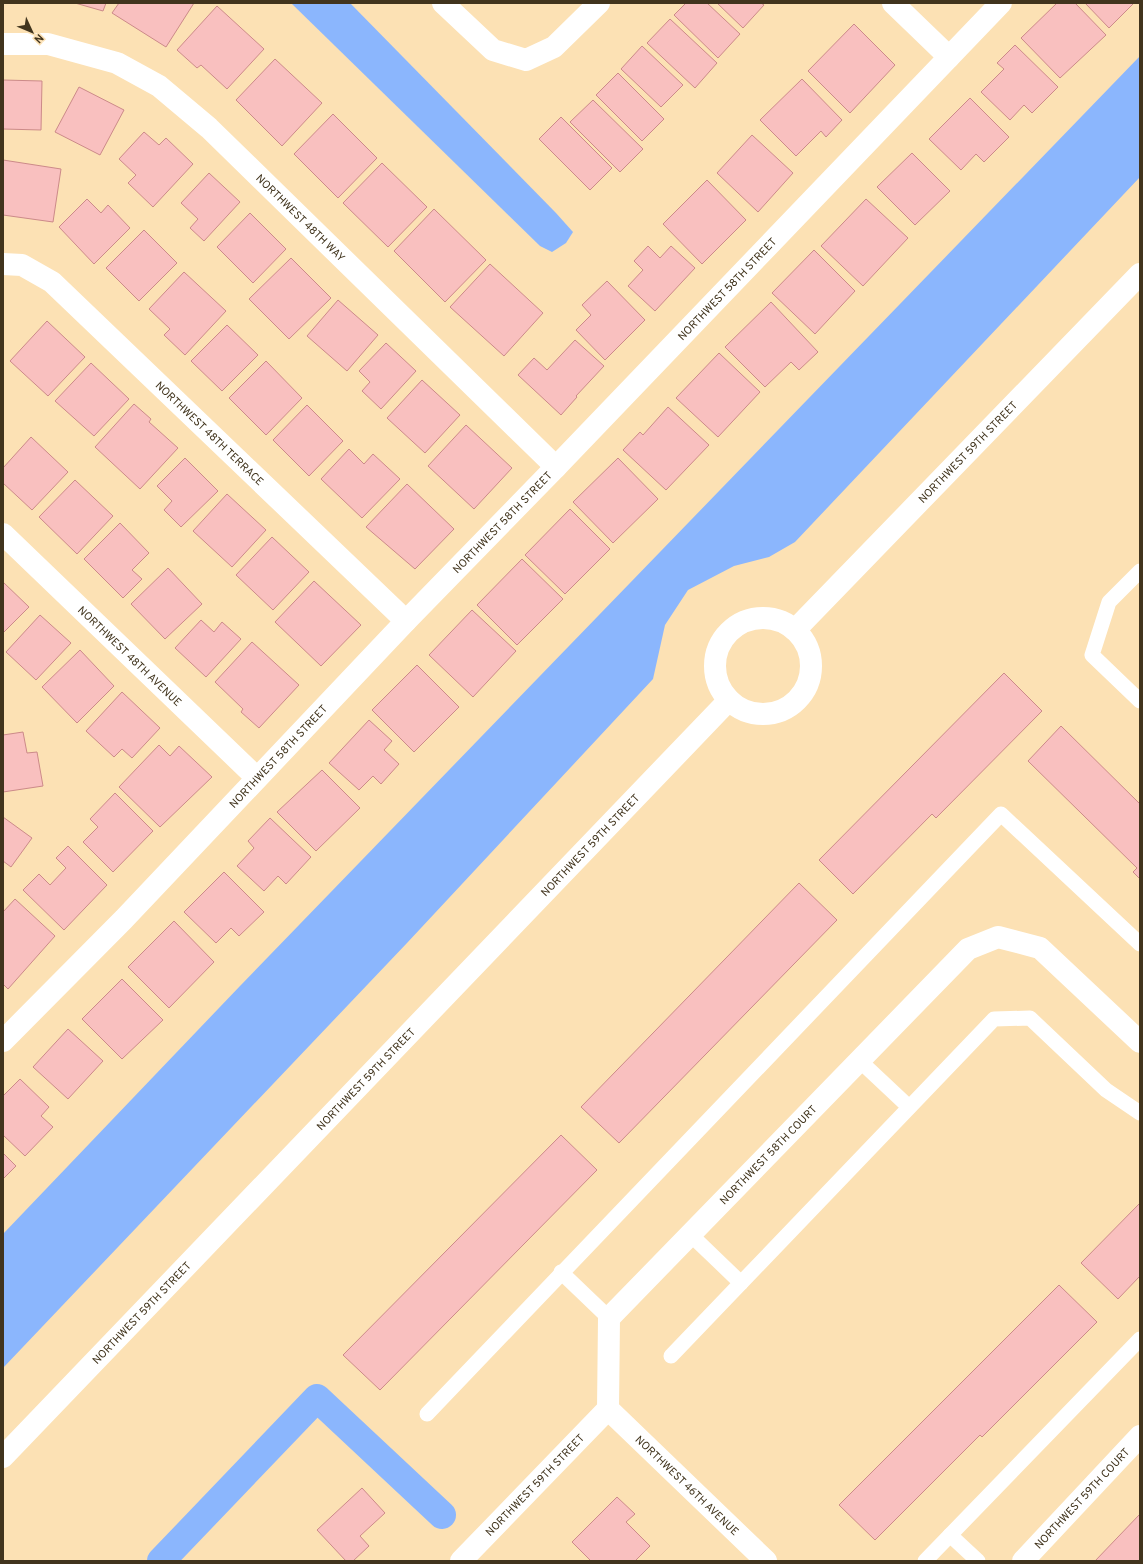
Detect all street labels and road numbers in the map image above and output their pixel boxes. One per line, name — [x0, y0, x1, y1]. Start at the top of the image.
street label: NORTHWEST 48TH WAY — [252, 172, 348, 265]
street label: NORTHWEST 58TH STREET — [675, 235, 780, 344]
street label: NORTHWEST 48TH TERRACE — [152, 379, 266, 489]
street label: NORTHWEST 59TH STREET — [916, 399, 1021, 507]
street label: NORTHWEST 58TH STREET — [450, 469, 556, 577]
street label: NORTHWEST 48TH AVENUE — [74, 604, 184, 710]
street label: NORTHWEST 58TH STREET — [227, 702, 331, 811]
street label: NORTHWEST 59TH STREET — [538, 791, 643, 900]
street label: NORTHWEST 59TH STREET — [314, 1025, 419, 1134]
street label: NORTHWEST 58TH COURT — [717, 1103, 820, 1208]
street label: NORTHWEST 59TH STREET — [90, 1259, 195, 1368]
street label: NORTHWEST 59TH STREET — [483, 1432, 588, 1539]
street label: NORTHWEST 46TH AVENUE — [632, 1433, 741, 1539]
street label: NORTHWEST 59TH COURT — [1032, 1446, 1133, 1552]

